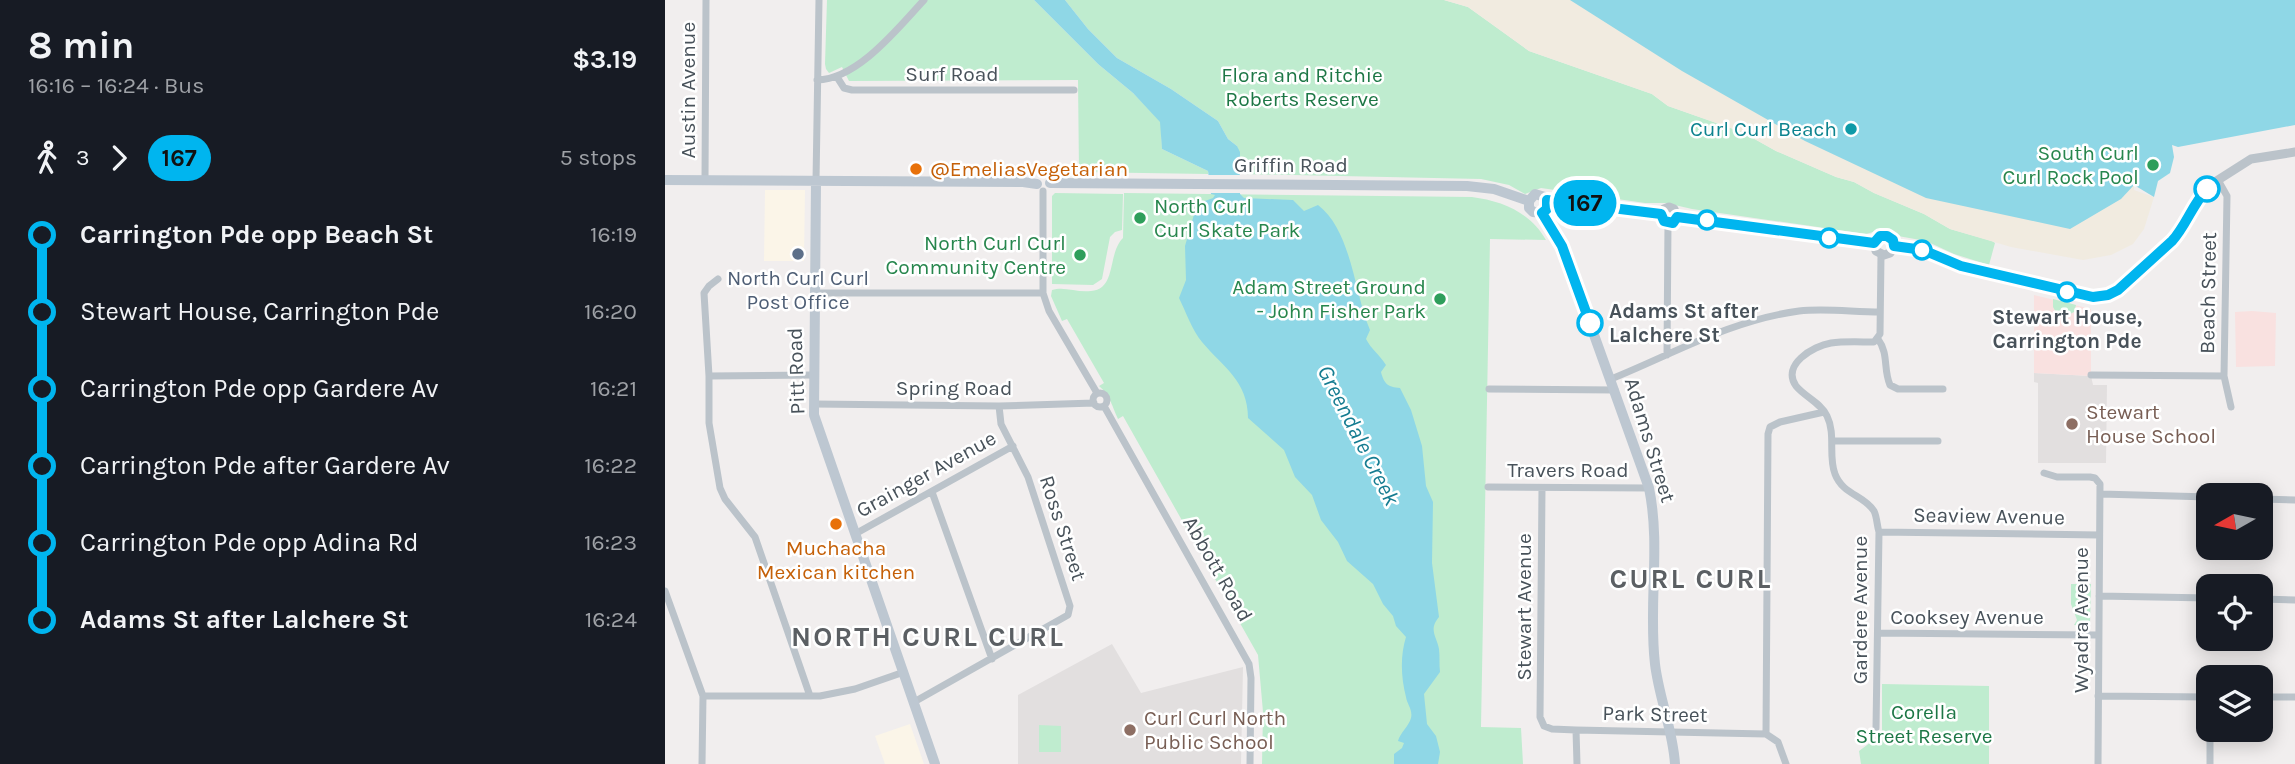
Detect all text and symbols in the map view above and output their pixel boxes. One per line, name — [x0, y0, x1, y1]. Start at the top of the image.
street label: Austin Avenue — [676, 22, 700, 158]
text: 8 min — [28, 23, 134, 68]
text: $3.19 — [572, 44, 637, 75]
street label: Surf Road — [905, 62, 999, 86]
park label: Flora and Ritchie Roberts Reserve — [1221, 63, 1383, 111]
text: 16:16 – 16:24 · Bus — [28, 72, 204, 99]
place label: Curl Curl Beach — [1690, 117, 1837, 141]
marker: Curl Curl Beach — [1843, 121, 1859, 137]
icon: walk — [28, 139, 66, 177]
icon: forward — [100, 139, 138, 177]
place label: South Curl Curl Rock Pool — [2003, 141, 2139, 189]
text: 3 — [76, 144, 90, 171]
text: 167 — [162, 144, 197, 172]
text: 5 stops — [560, 144, 637, 171]
street label: Griffin Road — [1234, 153, 1348, 177]
place label: @EmeliasVegetarian — [930, 157, 1128, 181]
marker: South Curl Curl Rock Pool — [2145, 157, 2161, 173]
marker: @EmeliasVegetarian — [908, 161, 924, 177]
unlabelled marker — [2194, 176, 2220, 202]
line badge: 167 — [1545, 180, 1625, 226]
text: 167 — [1567, 189, 1603, 217]
place label: North Curl Curl Skate Park — [1154, 194, 1301, 242]
marker: North Curl Curl Skate Park — [1132, 210, 1148, 226]
unlabelled marker — [1697, 210, 1717, 230]
text: Carrington Pde opp Beach St — [80, 219, 433, 250]
text: 16:19 — [590, 221, 637, 248]
unlabelled marker — [1819, 228, 1839, 248]
place label: North Curl Curl Community Centre — [885, 231, 1066, 279]
street label: Beach Street — [2195, 232, 2221, 354]
unlabelled marker — [1912, 240, 1932, 260]
marker: North Curl Curl Post Office — [790, 246, 806, 262]
marker: North Curl Curl Community Centre — [1072, 247, 1088, 263]
place label: North Curl Curl Post Office — [727, 266, 869, 314]
place label: Adam Street Ground - John Fisher Park — [1232, 275, 1426, 323]
marker: Stewart House, Carrington Pde — [2057, 282, 2077, 302]
marker: Adam Street Ground - John Fisher Park — [1432, 291, 1448, 307]
text: Stewart House, Carrington Pde — [80, 296, 439, 327]
text: 16:20 — [584, 298, 637, 325]
place label: Adams St after Lalchere St — [1609, 299, 1759, 347]
place label: Stewart House, Carrington Pde — [1992, 305, 2142, 353]
marker: Adams St after Lalchere St — [1577, 310, 1603, 336]
street label: Pitt Road — [782, 327, 810, 415]
water label: Greendale Creek — [1312, 361, 1406, 510]
text: Carrington Pde opp Gardere Av — [80, 373, 439, 404]
text: 16:21 — [590, 375, 637, 402]
street label: Adams Street — [1620, 375, 1680, 505]
street label: Spring Road — [896, 376, 1012, 400]
place label: Stewart House School — [2086, 400, 2216, 448]
marker: Stewart House School — [2064, 416, 2080, 432]
street label: Grainger Avenue — [852, 426, 1000, 522]
text: Carrington Pde after Gardere Av — [80, 450, 450, 481]
text: 16:22 — [584, 452, 637, 479]
street label: Travers Road — [1507, 458, 1629, 482]
street label: Ross Street — [1035, 472, 1091, 584]
north arrow — [2196, 483, 2273, 560]
map controls — [2196, 483, 2273, 742]
street label: Seaview Avenue — [1913, 503, 2065, 529]
street label: Abbott Road — [1178, 512, 1258, 626]
marker: Muchacha Mexican kitchen — [828, 516, 844, 532]
text: Carrington Pde opp Adina Rd — [80, 527, 419, 558]
text: 16:23 — [584, 529, 637, 556]
street label: Stewart Avenue — [1512, 533, 1536, 681]
place label: Muchacha Mexican kitchen — [757, 536, 915, 584]
street label: Gardere Avenue — [1848, 536, 1872, 684]
street label: Wyadra Avenue — [2069, 547, 2093, 693]
district label: CURL CURL — [1610, 562, 1772, 595]
button: locate — [2196, 574, 2273, 651]
text: Adams St after Lalchere St — [80, 604, 409, 635]
street label: Cooksey Avenue — [1890, 605, 2044, 629]
text: 16:24 — [585, 606, 637, 633]
district label: NORTH CURL CURL — [791, 620, 1065, 653]
button: layers — [2196, 665, 2273, 742]
park label: Corella Street Reserve — [1855, 700, 1993, 748]
street label: Park Street — [1602, 701, 1708, 727]
place label: Curl Curl North Public School — [1144, 706, 1286, 754]
marker: Curl Curl North Public School — [1122, 722, 1138, 738]

